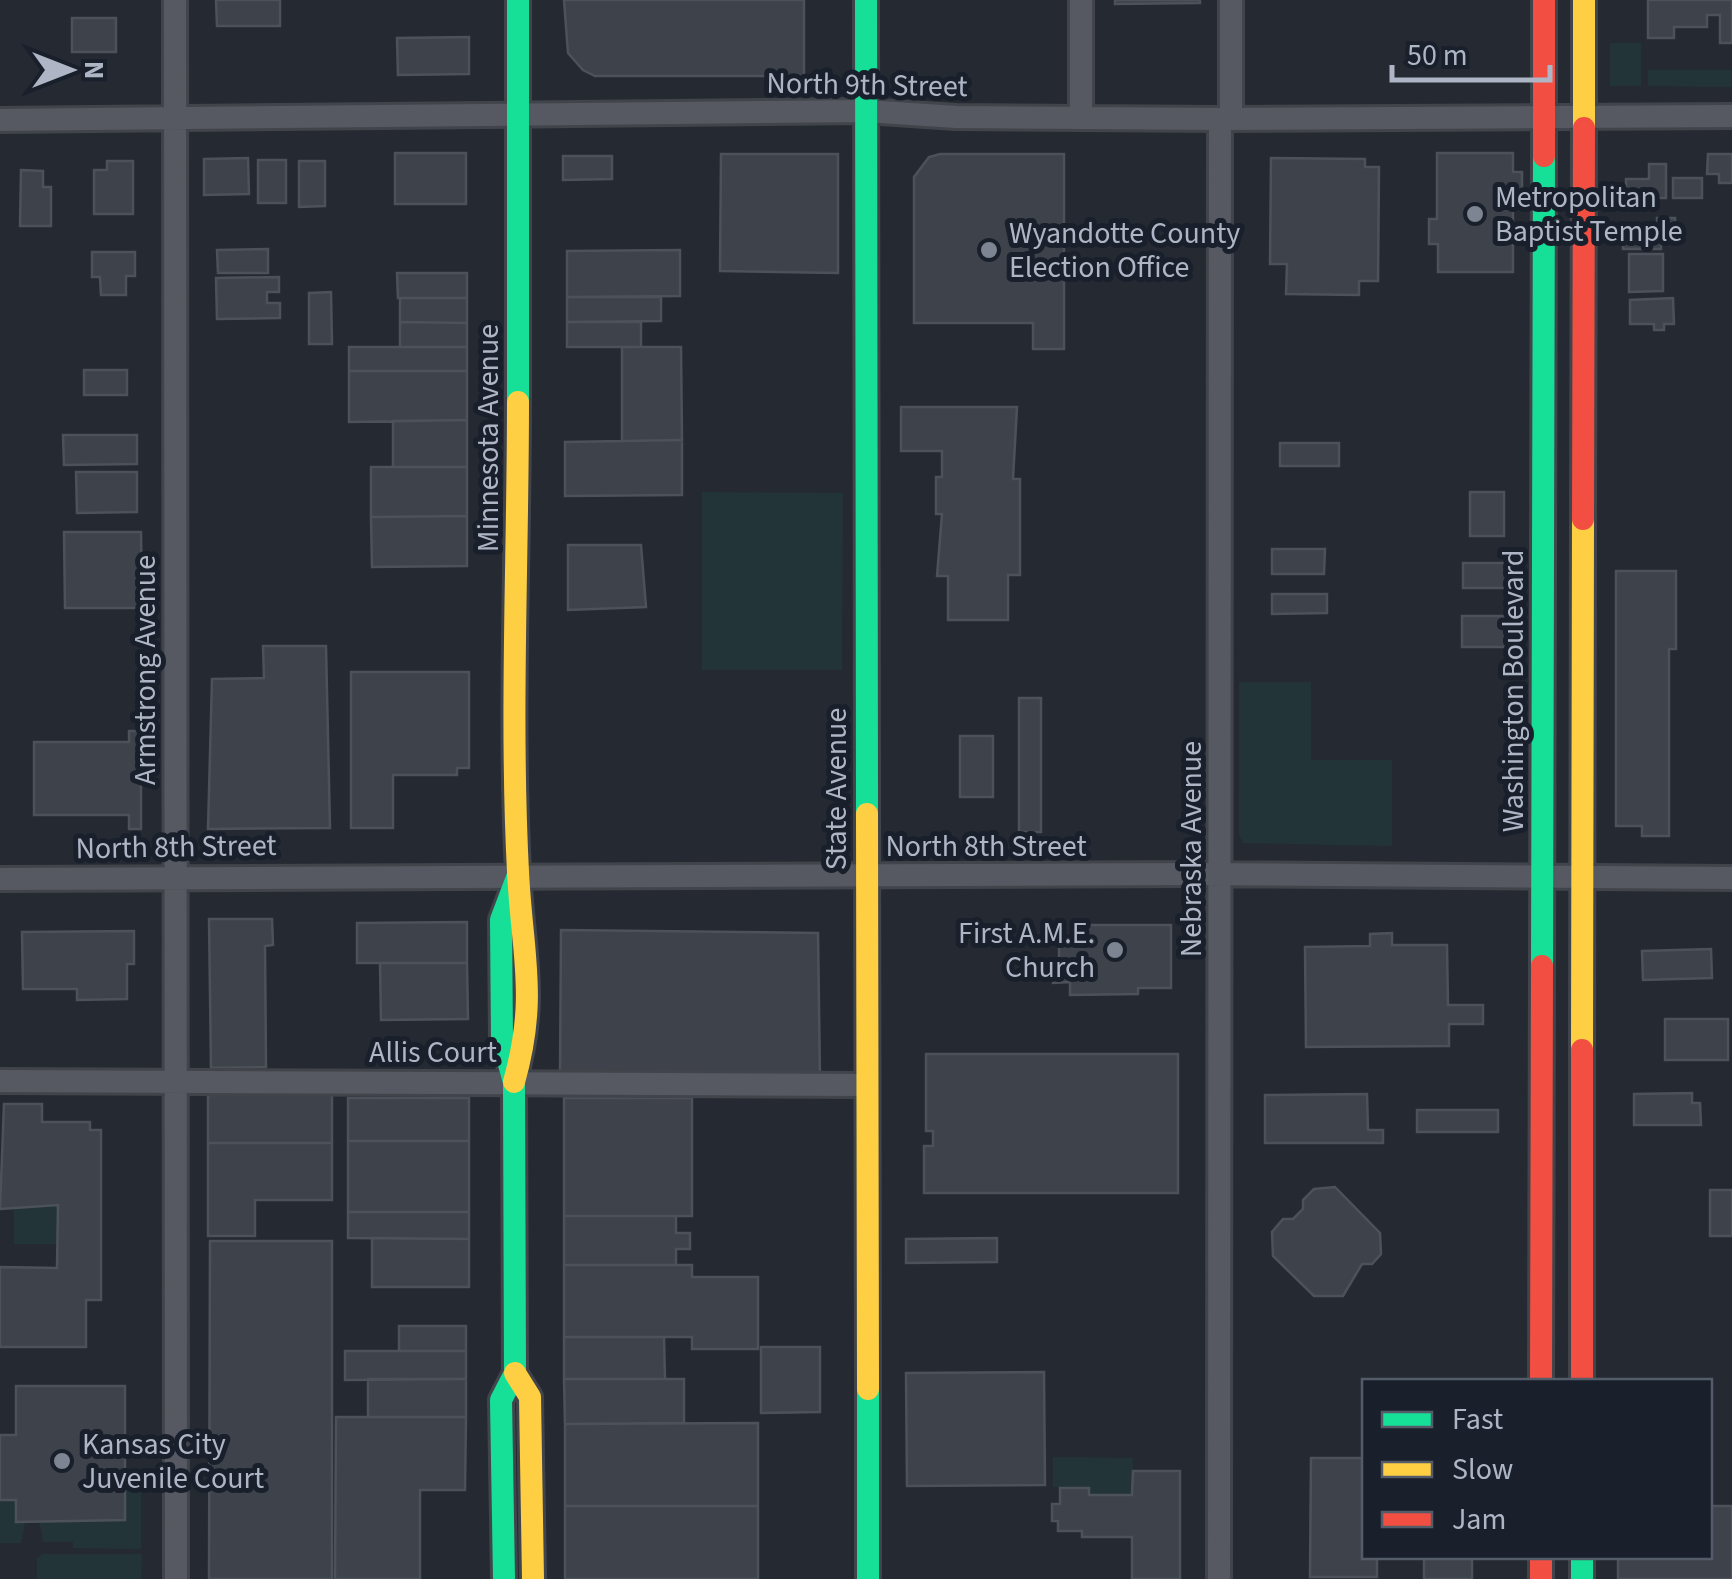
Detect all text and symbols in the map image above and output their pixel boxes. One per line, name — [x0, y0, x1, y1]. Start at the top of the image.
north arrow — [20, 20, 120, 120]
scale bar — [1392, 20, 1550, 82]
text: 50 m — [1407, 34, 1468, 77]
text: N — [74, 61, 114, 79]
street label: North 9th Street — [766, 62, 968, 108]
place label: Metropolitan Baptist Temple — [1495, 176, 1683, 253]
marker: Metropolitan Baptist Temple — [1464, 203, 1486, 225]
place label: Wyandotte County Election Office — [1009, 212, 1240, 289]
marker: Wyandotte County Election Office — [978, 239, 1000, 261]
street label: Minnesota Avenue — [467, 324, 510, 552]
street label: Washington Boulevard — [1492, 550, 1535, 832]
street label: Armstrong Avenue — [124, 555, 167, 785]
street label: State Avenue — [815, 708, 858, 870]
street label: Nebraska Avenue — [1170, 741, 1213, 957]
street label: North 8th Street — [75, 824, 277, 870]
street label: North 8th Street — [885, 825, 1087, 868]
place label: First A.M.E. Church — [958, 912, 1095, 989]
marker: First A.M.E. Church — [1104, 939, 1126, 961]
street label: Allis Court — [369, 1031, 497, 1074]
legend — [1362, 1379, 1712, 1559]
text: Fast — [1452, 1398, 1503, 1441]
place label: Kansas City Juvenile Court — [82, 1423, 264, 1500]
text: Slow — [1452, 1448, 1513, 1491]
marker: Kansas City Juvenile Court — [51, 1450, 73, 1472]
text: Jam — [1452, 1498, 1506, 1541]

